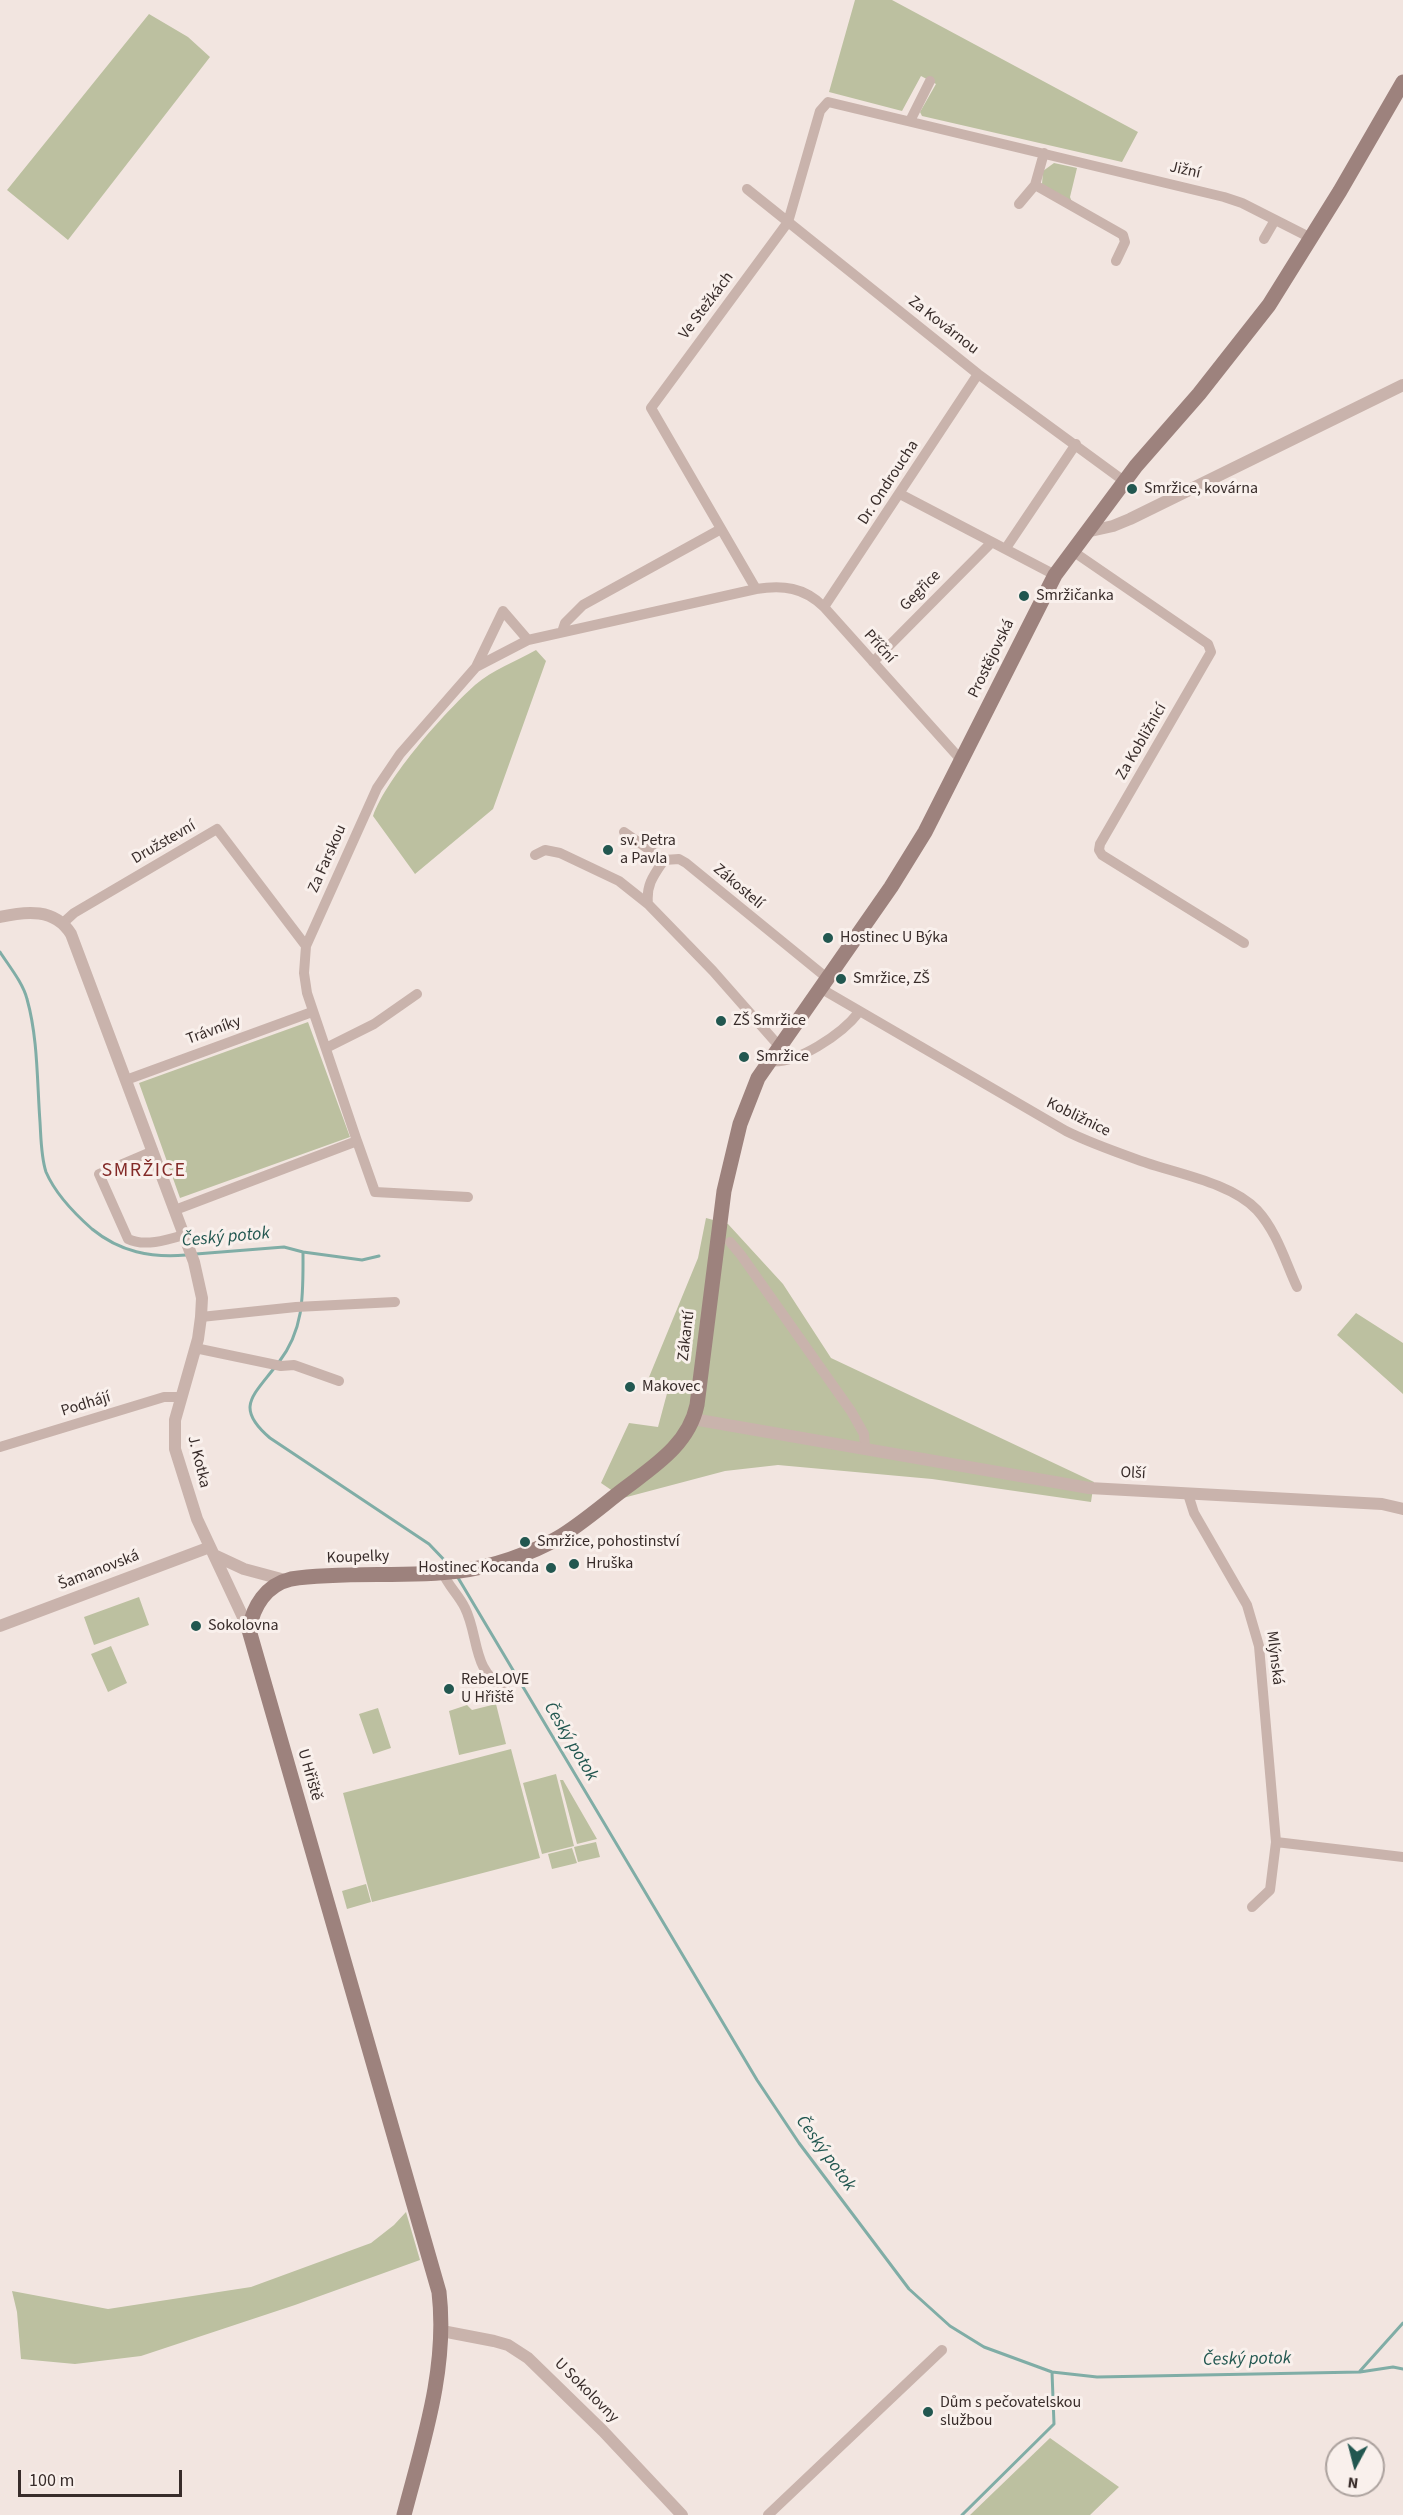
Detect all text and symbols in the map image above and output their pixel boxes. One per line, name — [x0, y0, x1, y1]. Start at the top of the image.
street label: Jižní — [1168, 158, 1202, 184]
street label: Ve Stežkách — [676, 269, 738, 343]
street label: Za Kovárnou — [904, 292, 982, 360]
street label: Dr. Ondroucha — [855, 437, 923, 529]
place label: Smržice, kovárna — [1144, 479, 1258, 499]
marker: Smržice, kovárna — [1125, 482, 1139, 496]
street label: Gegřice — [897, 567, 945, 615]
place label: Smržičanka — [1036, 586, 1114, 606]
marker: Smržičanka — [1017, 589, 1031, 603]
street label: Prostějovská — [965, 617, 1019, 701]
street label: Příční — [859, 626, 899, 668]
street label: Za Kobližnicí — [1112, 700, 1172, 784]
street label: Družstevní — [129, 817, 199, 869]
street label: Za Farskou — [305, 822, 351, 896]
place label: sv. Petra a Pavla — [620, 831, 676, 869]
marker: sv. Petra a Pavla — [601, 843, 615, 857]
street label: Zákostelí — [709, 860, 767, 914]
place label: Hostinec U Býka — [840, 928, 948, 948]
marker: Hostinec U Býka — [821, 931, 835, 945]
place label: Smržice, ZŠ — [853, 969, 930, 989]
marker: Smržice, ZŠ — [834, 972, 848, 986]
place label: ZŠ Smržice — [733, 1011, 806, 1031]
street label: Trávníky — [184, 1012, 244, 1050]
marker: ZŠ Smržice — [714, 1014, 728, 1028]
place label: Smržice — [756, 1047, 809, 1067]
marker: Smržice — [737, 1050, 751, 1064]
street label: Kobližnice — [1043, 1094, 1113, 1142]
district label: SMRŽICE — [102, 1160, 186, 1184]
water label: Český potok — [181, 1223, 271, 1253]
street label: Zákantí — [674, 1310, 700, 1362]
place label: Makovec — [642, 1377, 701, 1397]
marker: Makovec — [623, 1380, 637, 1394]
street label: Podhájí — [59, 1388, 113, 1422]
street label: J. Kotka — [182, 1434, 214, 1490]
street label: Olší — [1120, 1464, 1146, 1484]
place label: Smržice, pohostinství — [537, 1532, 680, 1552]
marker: Smržice, pohostinství — [518, 1535, 532, 1549]
street label: Šamanovská — [56, 1547, 142, 1595]
street label: Koupelky — [326, 1547, 390, 1569]
place label: Hruška — [586, 1554, 633, 1574]
marker: Hruška — [567, 1557, 581, 1571]
place label: Hostinec Kocanda — [418, 1558, 539, 1578]
marker: Hostinec Kocanda — [544, 1561, 558, 1575]
place label: Sokolovna — [208, 1616, 278, 1636]
marker: Sokolovna — [189, 1619, 203, 1633]
street label: Mlýnská — [1261, 1630, 1287, 1686]
place label: RebeLOVE U Hřiště — [461, 1670, 529, 1708]
marker: RebeLOVE U Hřiště — [442, 1682, 456, 1696]
water label: Český potok — [538, 1699, 602, 1785]
street label: U Hřiště — [292, 1747, 326, 1803]
water label: Český potok — [790, 2112, 860, 2196]
water label: Český potok — [1203, 2348, 1291, 2372]
street label: U Sokolovny — [550, 2355, 622, 2427]
place label: Dům s pečovatelskou službou — [940, 2393, 1081, 2431]
marker: Dům s pečovatelskou službou — [921, 2405, 935, 2419]
north arrow — [1325, 2437, 1385, 2497]
scale bar — [21, 2458, 184, 2496]
text: 100 m — [29, 2468, 74, 2493]
text: N — [1346, 2471, 1360, 2494]

